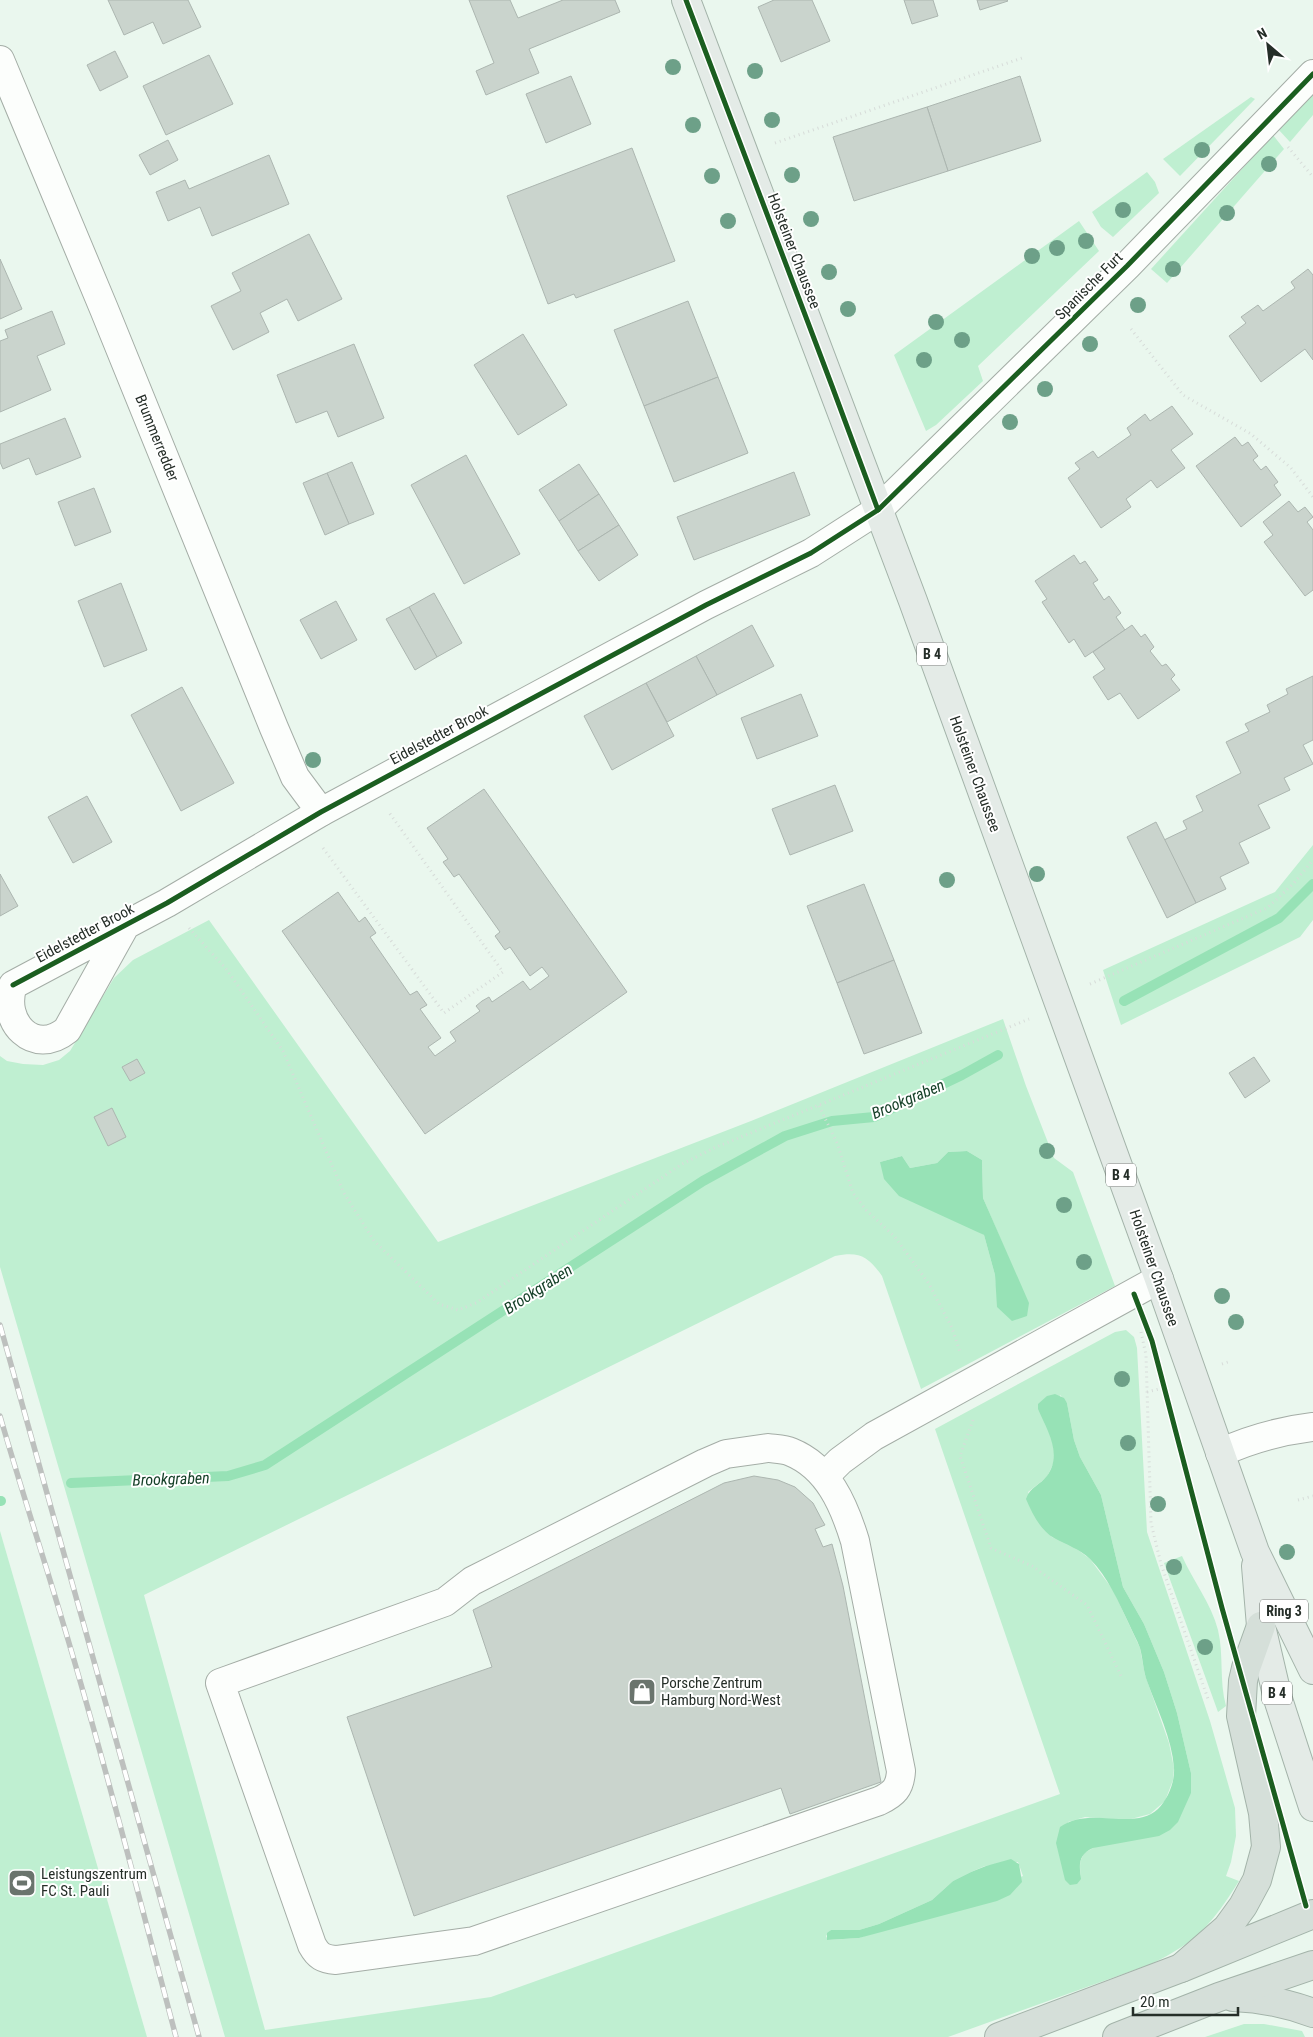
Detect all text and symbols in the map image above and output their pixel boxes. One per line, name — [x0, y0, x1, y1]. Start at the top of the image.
north arrow — [1243, 20, 1293, 70]
text: N — [1254, 24, 1269, 43]
street label: Holsteiner Chaussee — [764, 191, 824, 311]
street label: Spanische Furt — [1051, 248, 1127, 324]
street label: Brummerredder — [131, 392, 183, 484]
road number: B 4 — [917, 642, 947, 666]
street label: Eidelstedter Brook — [387, 701, 491, 768]
street label: Holsteiner Chaussee — [946, 713, 1004, 835]
street label: Eidelstedter Brook — [33, 899, 137, 966]
water label: Brookgraben — [869, 1075, 947, 1123]
road number: B 4 — [1106, 1164, 1136, 1186]
street label: Holsteiner Chaussee — [1126, 1207, 1182, 1329]
water label: Brookgraben — [500, 1260, 576, 1318]
water label: Brookgraben — [132, 1468, 210, 1490]
road number: Ring 3 — [1260, 1600, 1308, 1622]
place label: Porsche Zentrum Hamburg Nord-West — [661, 1674, 781, 1709]
shop icon: Porsche Zentrum Hamburg Nord-West — [627, 1677, 657, 1707]
road number: B 4 — [1262, 1682, 1292, 1705]
place label: Leistungszentrum FC St. Pauli — [41, 1865, 147, 1900]
sports icon: Leistungszentrum FC St. Pauli — [7, 1868, 37, 1898]
scale bar — [1133, 1984, 1238, 2016]
text: 20 m — [1140, 1993, 1170, 2011]

